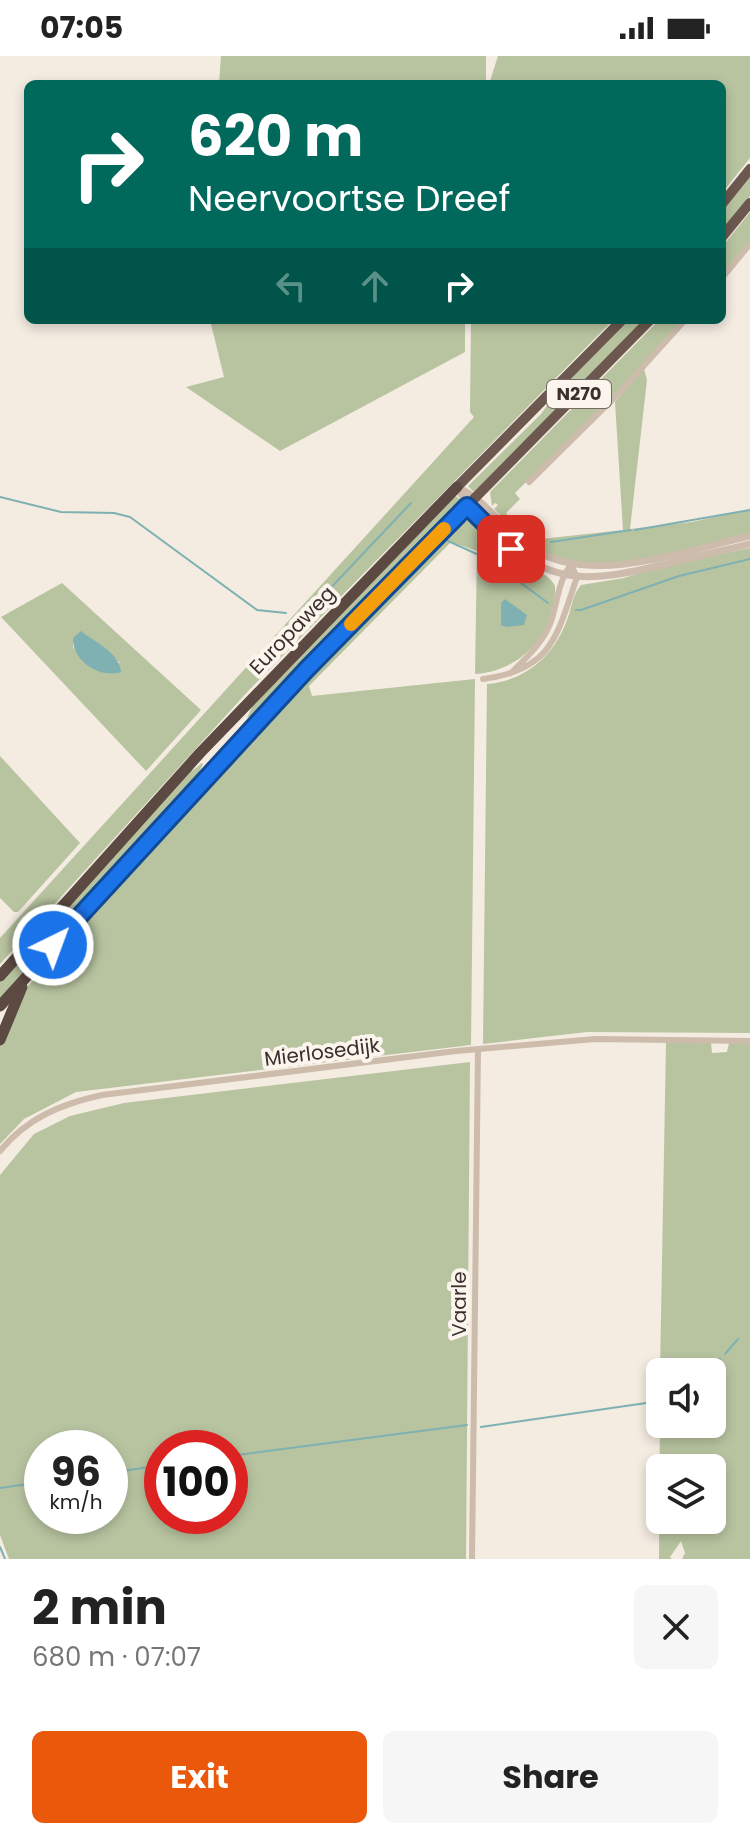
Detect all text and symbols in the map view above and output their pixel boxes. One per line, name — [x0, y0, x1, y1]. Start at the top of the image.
text: 07:05 — [40, 6, 123, 49]
text: 620 m — [188, 97, 363, 176]
icon: right — [56, 112, 160, 216]
text: Neervoortse Dreef — [188, 173, 510, 224]
icon: left — [269, 264, 313, 308]
icon: ahead — [353, 264, 397, 308]
icon: right — [437, 264, 481, 308]
road number: N270 — [547, 380, 611, 408]
pin — [477, 515, 545, 583]
icon: arrive — [489, 527, 533, 571]
street label: Europaweg — [243, 580, 341, 680]
position arrow — [11, 903, 95, 987]
street label: Mierlosedijk — [263, 1031, 382, 1073]
street label: Vaarle — [445, 1271, 473, 1337]
map controls — [646, 1358, 726, 1534]
button: sound — [646, 1358, 726, 1438]
speed limit sign: 100 — [144, 1430, 248, 1534]
text: 96 — [51, 1444, 101, 1500]
button: layers — [646, 1454, 726, 1534]
text: km/h — [49, 1488, 103, 1516]
text: 2 min — [32, 1574, 167, 1641]
button: close — [634, 1585, 718, 1669]
text: 680 m · 07:07 — [32, 1639, 201, 1675]
button: Exit — [32, 1731, 367, 1823]
button: Share — [383, 1731, 718, 1823]

